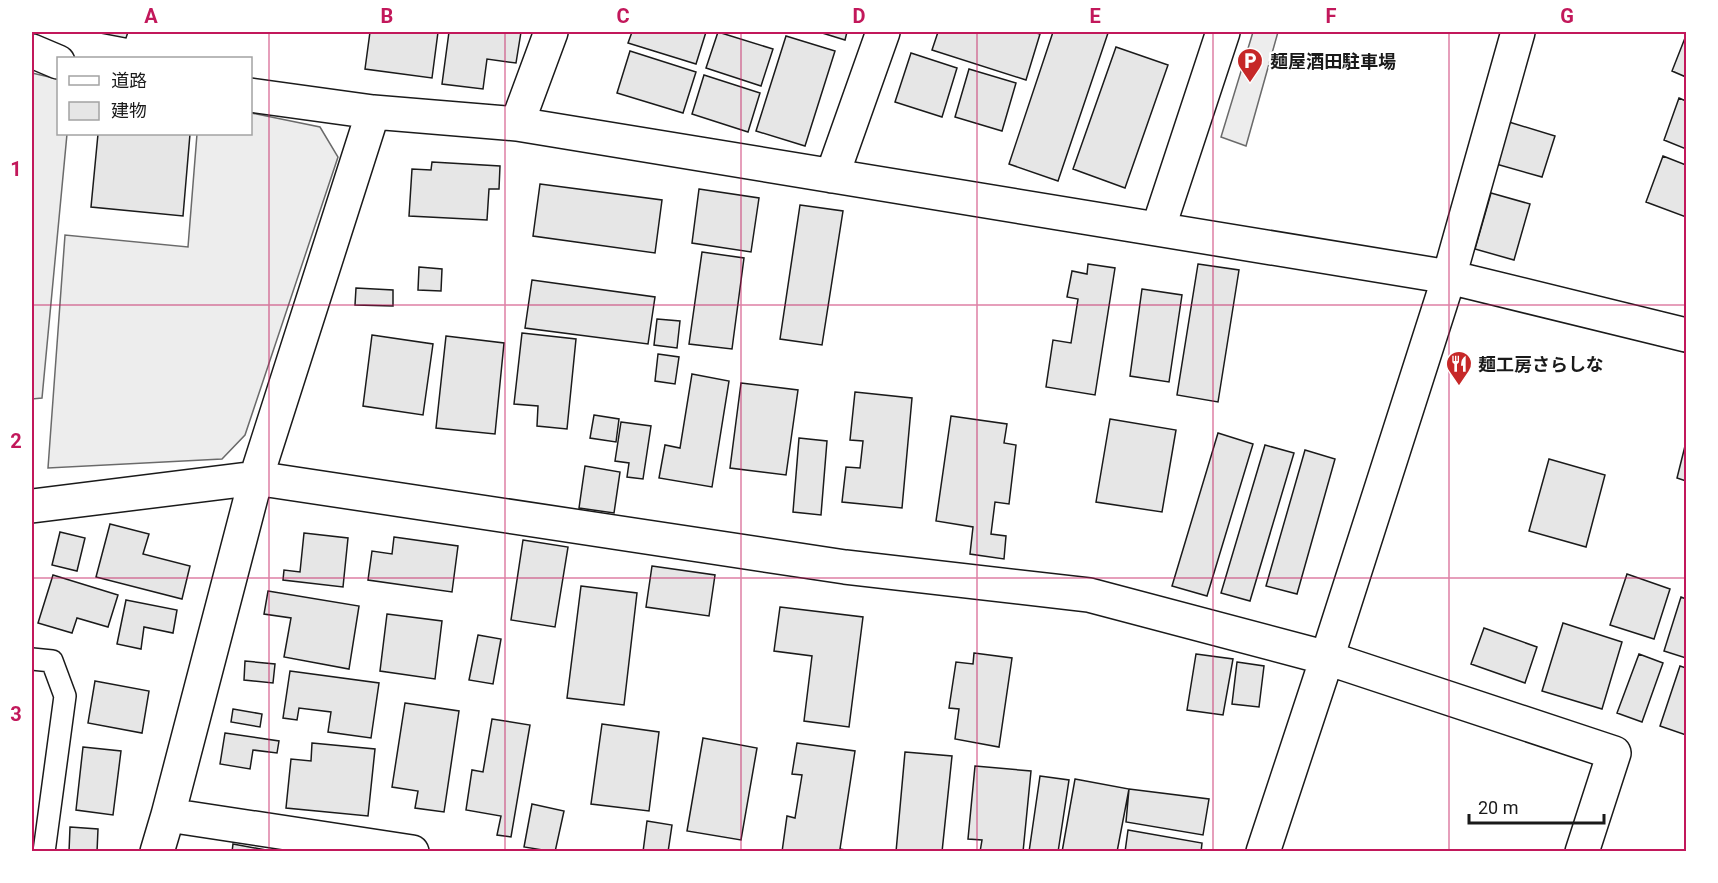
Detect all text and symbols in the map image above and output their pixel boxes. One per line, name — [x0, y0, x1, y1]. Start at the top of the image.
text: A — [144, 4, 158, 28]
text: B — [381, 4, 393, 28]
text: C — [616, 4, 630, 28]
text: D — [853, 4, 866, 28]
text: E — [1089, 4, 1101, 28]
text: F — [1326, 4, 1337, 28]
text: G — [1560, 4, 1574, 28]
parking icon: 麺屋酒田駐車場 — [1235, 46, 1265, 84]
place label: 麺屋酒田駐車場 — [1270, 51, 1396, 72]
legend — [57, 57, 252, 135]
text: 道路 — [111, 70, 147, 91]
text: 建物 — [111, 100, 147, 121]
text: 1 — [10, 157, 22, 181]
restaurant icon: 麺工房さらしな — [1444, 349, 1474, 387]
place label: 麺工房さらしな — [1478, 354, 1604, 375]
text: 2 — [10, 429, 22, 453]
text: 3 — [10, 702, 22, 726]
scale bar — [1469, 787, 1604, 825]
text: 20 m — [1478, 797, 1518, 818]

